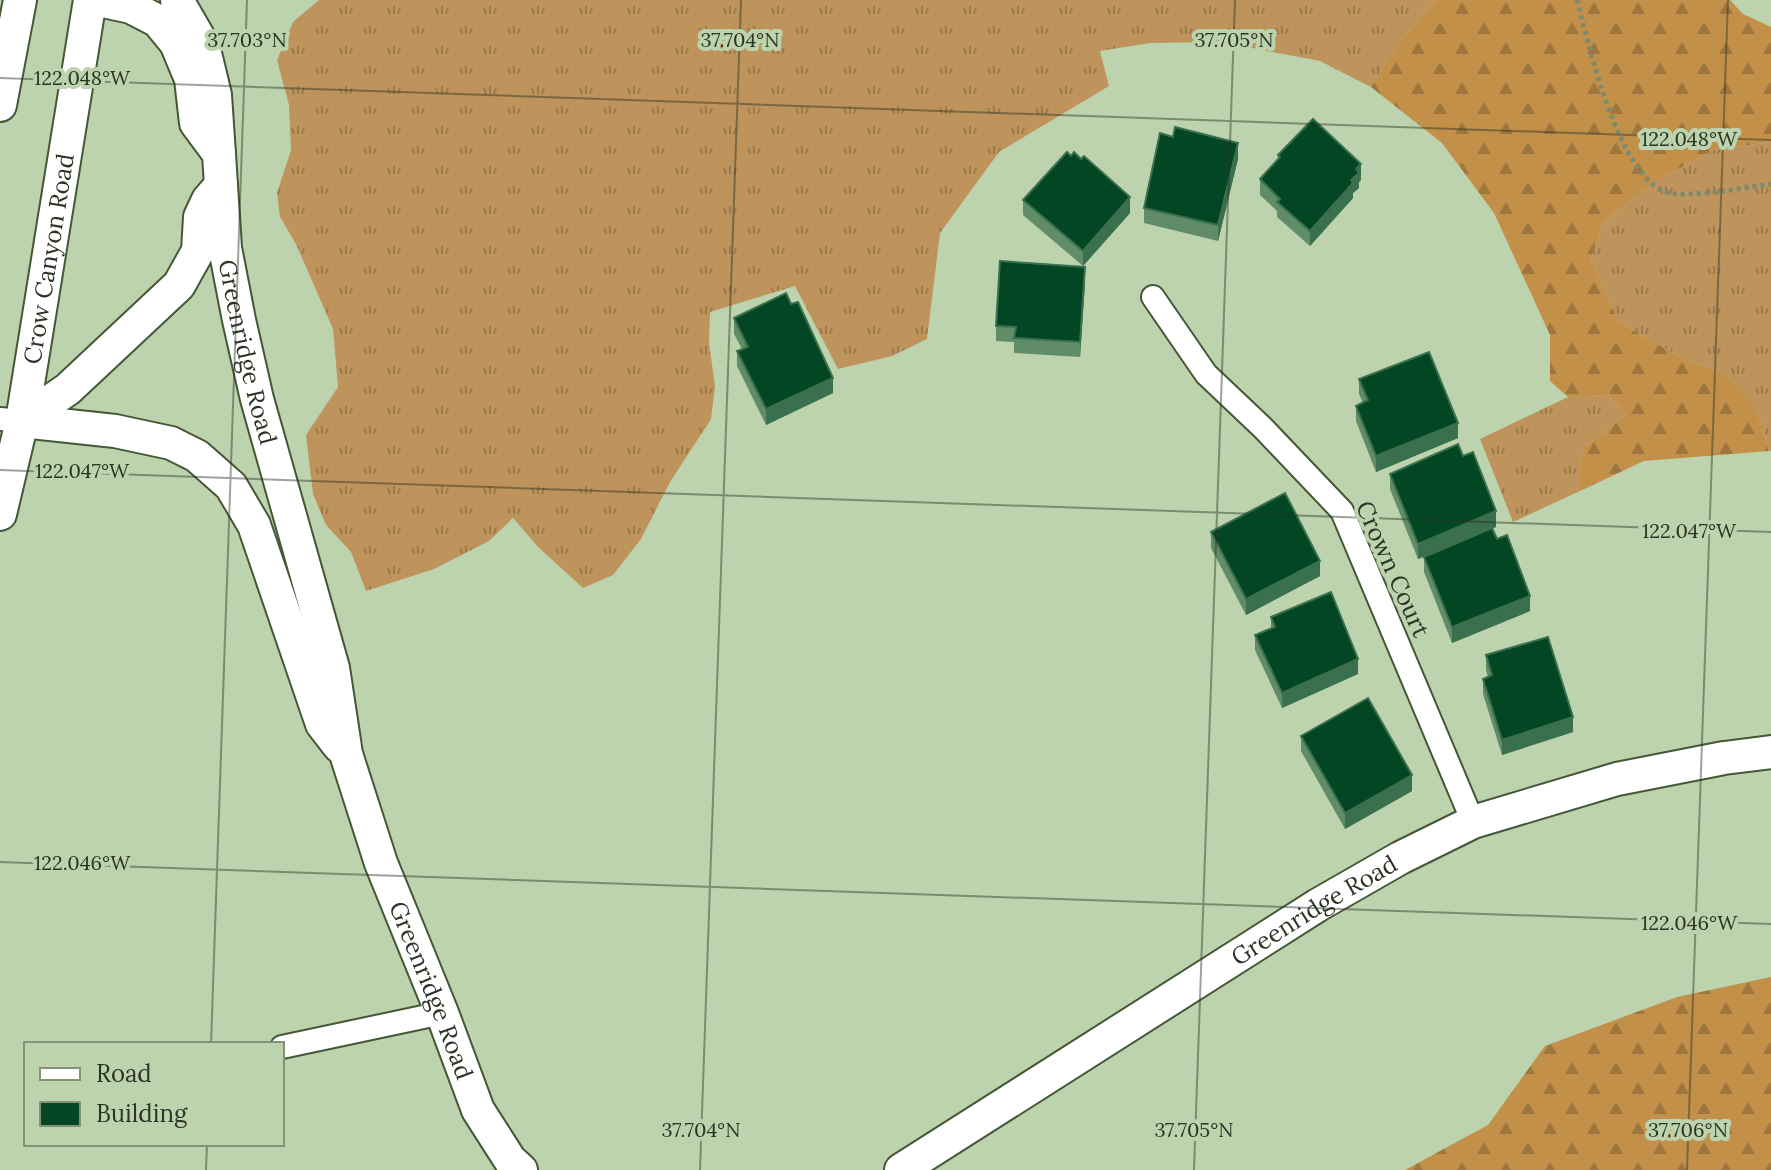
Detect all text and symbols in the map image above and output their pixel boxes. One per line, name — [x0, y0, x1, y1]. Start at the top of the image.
text: 37.703°N — [207, 27, 287, 52]
text: 37.704°N — [701, 27, 779, 52]
text: 37.705°N — [1194, 27, 1274, 52]
text: 122.048°W — [34, 65, 131, 90]
text: 122.048°W — [1641, 126, 1738, 151]
street label: Crow Canyon Road — [16, 151, 81, 366]
street label: Greenridge Road — [212, 257, 285, 448]
text: 122.047°W — [35, 458, 130, 483]
street label: Crown Court — [1349, 496, 1437, 643]
text: 122.047°W — [1642, 518, 1737, 543]
street label: Greenridge Road — [1225, 848, 1402, 972]
text: 122.046°W — [34, 850, 131, 875]
street label: Greenridge Road — [383, 897, 481, 1083]
text: 122.046°W — [1641, 910, 1738, 935]
legend — [24, 1042, 284, 1146]
text: Road — [96, 1058, 152, 1089]
text: Building — [96, 1098, 188, 1129]
text: 37.704°N — [662, 1117, 740, 1142]
text: 37.705°N — [1154, 1117, 1234, 1142]
text: 37.706°N — [1648, 1117, 1728, 1142]

